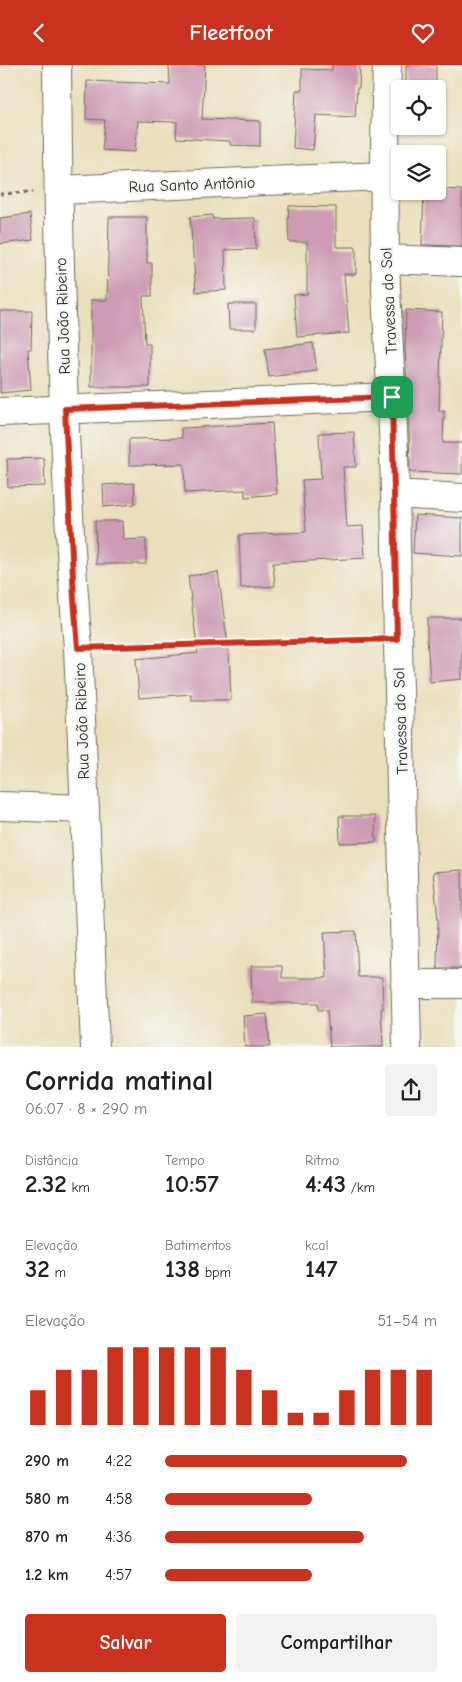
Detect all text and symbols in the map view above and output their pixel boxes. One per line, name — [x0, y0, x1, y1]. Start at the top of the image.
icon: back — [25, 19, 53, 47]
icon: heart — [409, 19, 437, 47]
text: Fleetfoot — [189, 20, 273, 46]
map controls — [391, 80, 446, 200]
button: locate — [391, 80, 446, 135]
button: layers — [391, 145, 446, 200]
street label: Rua Santo Antônio — [128, 174, 256, 196]
street label: Travessa do Sol — [377, 247, 401, 355]
street label: Rua João Ribeiro — [52, 257, 74, 375]
pin — [371, 376, 413, 418]
icon: arrive — [378, 383, 406, 411]
street label: Rua João Ribeiro — [71, 662, 93, 780]
street label: Travessa do Sol — [390, 667, 412, 775]
button: share — [385, 1064, 437, 1116]
text: Corrida matinal — [25, 1065, 213, 1097]
text: 06:07 · 8 × 290 m — [25, 1100, 147, 1118]
text: Distância — [25, 1152, 79, 1169]
text: Tempo — [165, 1152, 205, 1169]
text: Ritmo — [305, 1152, 340, 1169]
text: 2.32 — [25, 1169, 67, 1198]
text: 10:57 — [165, 1169, 219, 1198]
text: 4:43 — [305, 1169, 346, 1198]
text: km — [67, 1179, 90, 1196]
text: /km — [346, 1179, 375, 1196]
text: Elevação — [25, 1237, 78, 1254]
text: Batimentos — [165, 1237, 231, 1254]
text: kcal — [305, 1237, 329, 1254]
text: 32 — [25, 1254, 50, 1283]
text: 138 — [165, 1254, 200, 1283]
text: 147 — [305, 1254, 338, 1283]
text: m — [50, 1264, 66, 1281]
text: bpm — [200, 1264, 231, 1281]
text: Elevação — [25, 1312, 85, 1330]
text: 51–54 m — [377, 1312, 437, 1330]
text: 290 m — [25, 1452, 69, 1470]
text: 4:22 — [105, 1452, 132, 1470]
text: 580 m — [25, 1490, 69, 1508]
text: 4:58 — [105, 1490, 133, 1508]
text: 870 m — [25, 1528, 68, 1546]
text: 4:36 — [105, 1528, 132, 1546]
text: 1.2 km — [25, 1566, 68, 1584]
text: 4:57 — [105, 1566, 132, 1584]
button: Salvar — [25, 1614, 226, 1672]
button: Compartilhar — [236, 1614, 437, 1672]

